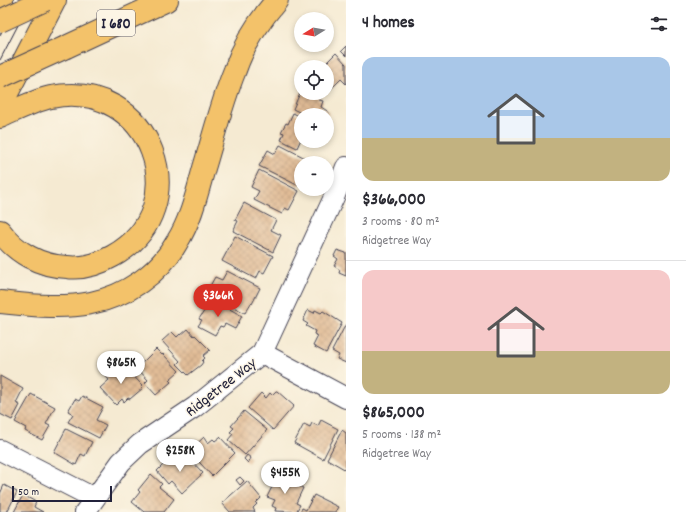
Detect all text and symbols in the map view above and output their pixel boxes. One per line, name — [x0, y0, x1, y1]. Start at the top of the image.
road number: I 680 — [97, 10, 135, 36]
north arrow — [294, 12, 334, 52]
map controls — [294, 12, 334, 196]
text: 4 homes — [362, 12, 415, 36]
icon: filters — [648, 13, 670, 35]
button: locate — [294, 60, 334, 100]
icon: home — [480, 83, 552, 155]
button: + — [294, 108, 334, 148]
button: − — [294, 156, 334, 196]
text: $366,000 — [362, 189, 426, 213]
text: 3 rooms · 80 m² — [362, 213, 439, 232]
text: Ridgetree Way — [362, 232, 431, 251]
pin: $366K — [190, 284, 246, 318]
text: $366K — [202, 287, 234, 306]
icon: home — [480, 296, 552, 368]
pin: $865K — [93, 351, 149, 385]
street label: Ridgetree Way — [181, 352, 263, 423]
text: $865K — [106, 354, 136, 373]
text: $865,000 — [362, 402, 425, 426]
text: 5 rooms · 138 m² — [362, 426, 441, 445]
pin: $258K — [152, 439, 208, 473]
text: $258K — [165, 442, 195, 461]
text: Ridgetree Way — [362, 445, 431, 464]
pin: $455K — [257, 461, 313, 495]
text: $455K — [270, 464, 300, 483]
scale bar — [12, 484, 112, 503]
text: 50 m — [18, 485, 39, 501]

